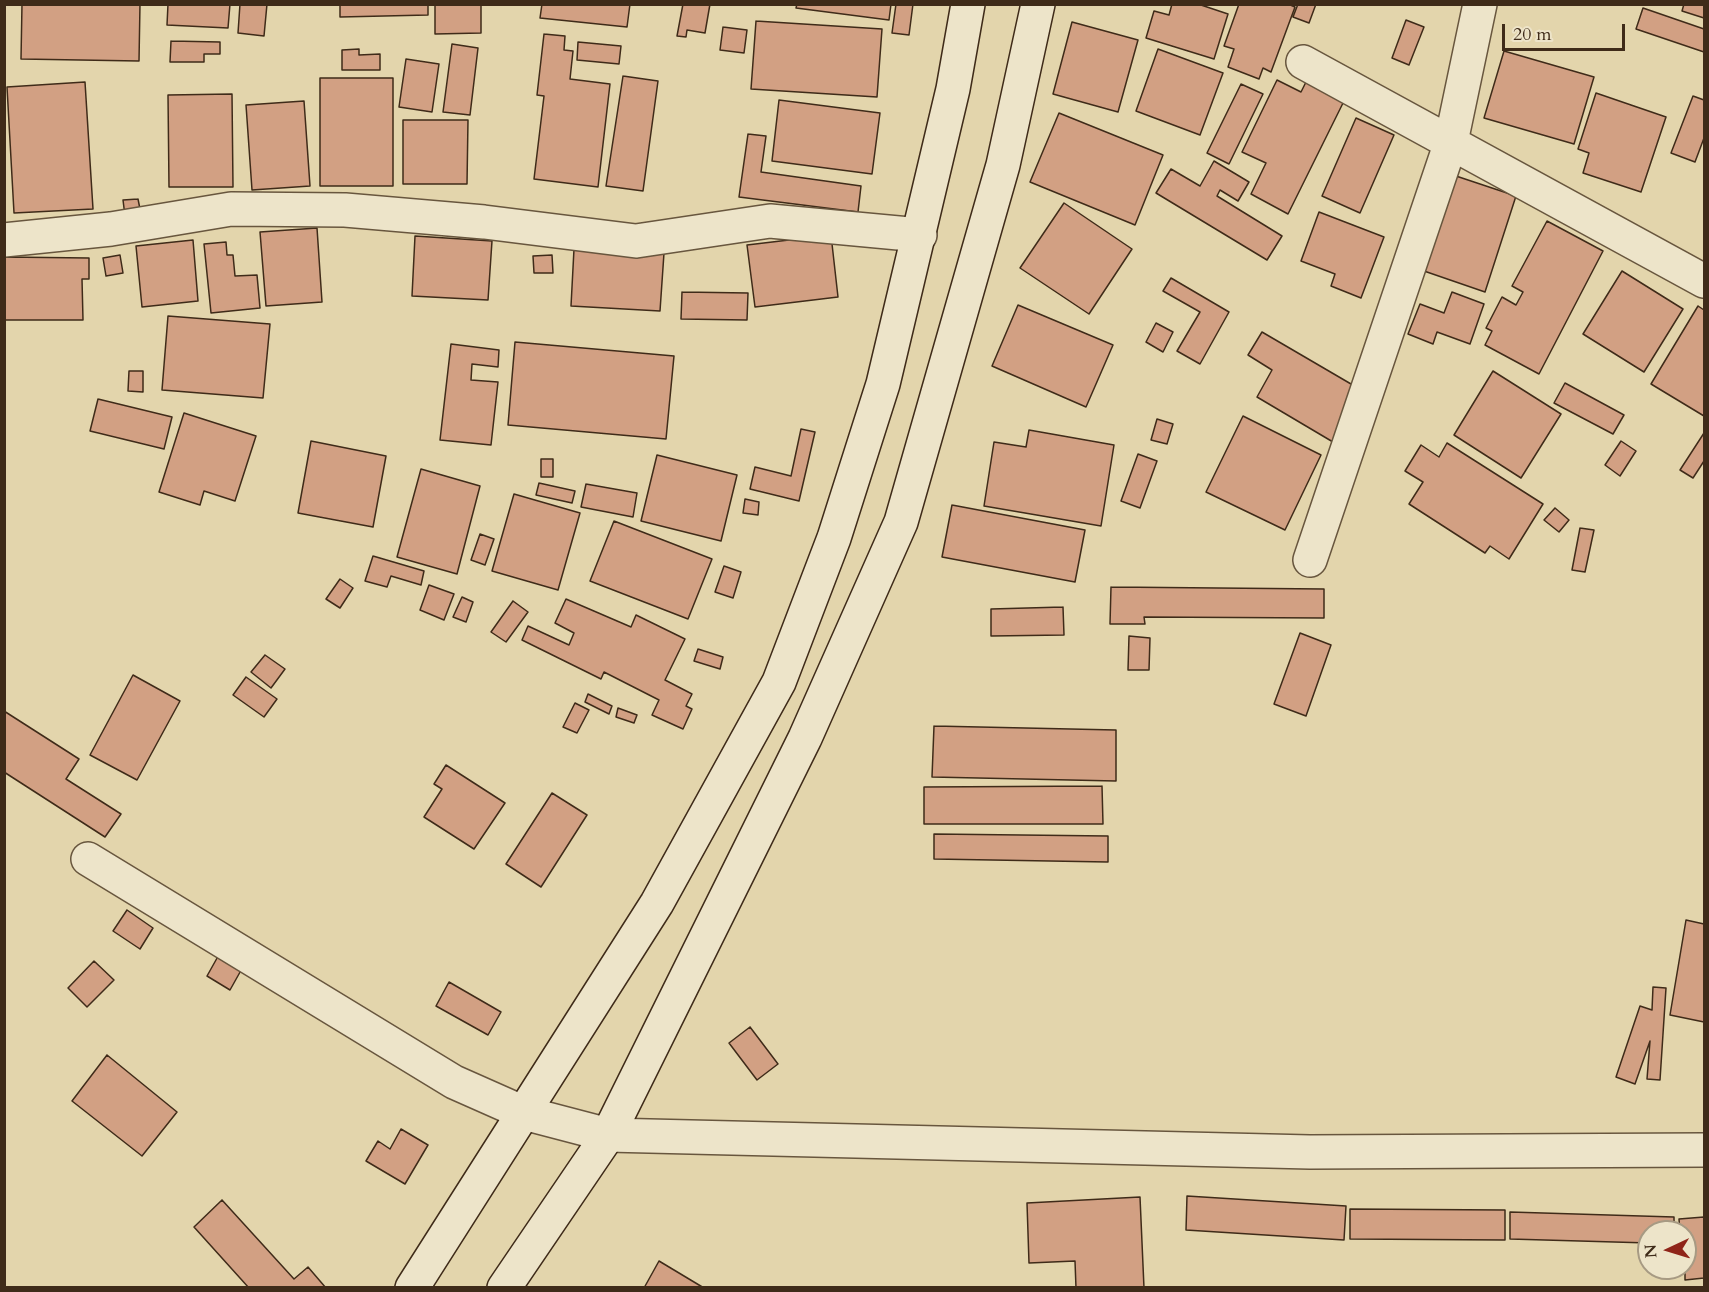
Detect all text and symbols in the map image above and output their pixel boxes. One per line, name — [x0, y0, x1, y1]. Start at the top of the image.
scale bar — [1505, 12, 1628, 50]
text: 20 m — [1513, 22, 1552, 47]
north arrow — [1637, 1220, 1697, 1280]
text: N — [1640, 1243, 1662, 1259]

